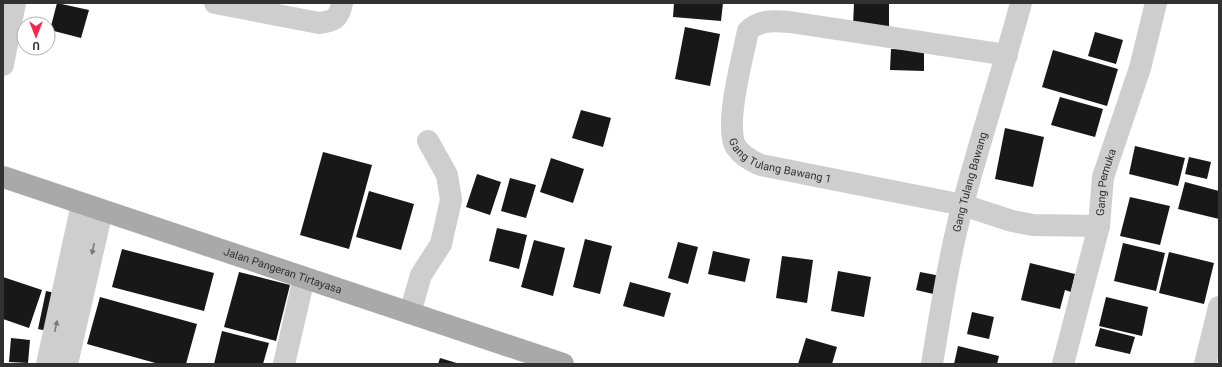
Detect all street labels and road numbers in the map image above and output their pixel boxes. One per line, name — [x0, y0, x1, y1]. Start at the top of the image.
street label: Gang Tulang Bawang — [950, 130, 990, 233]
street label: Gang Tulang Bawang 1 — [726, 136, 833, 186]
street label: Gang Pemuka — [1094, 147, 1119, 216]
street label: Jalan Pangeran Tirtayasa — [222, 245, 344, 297]

